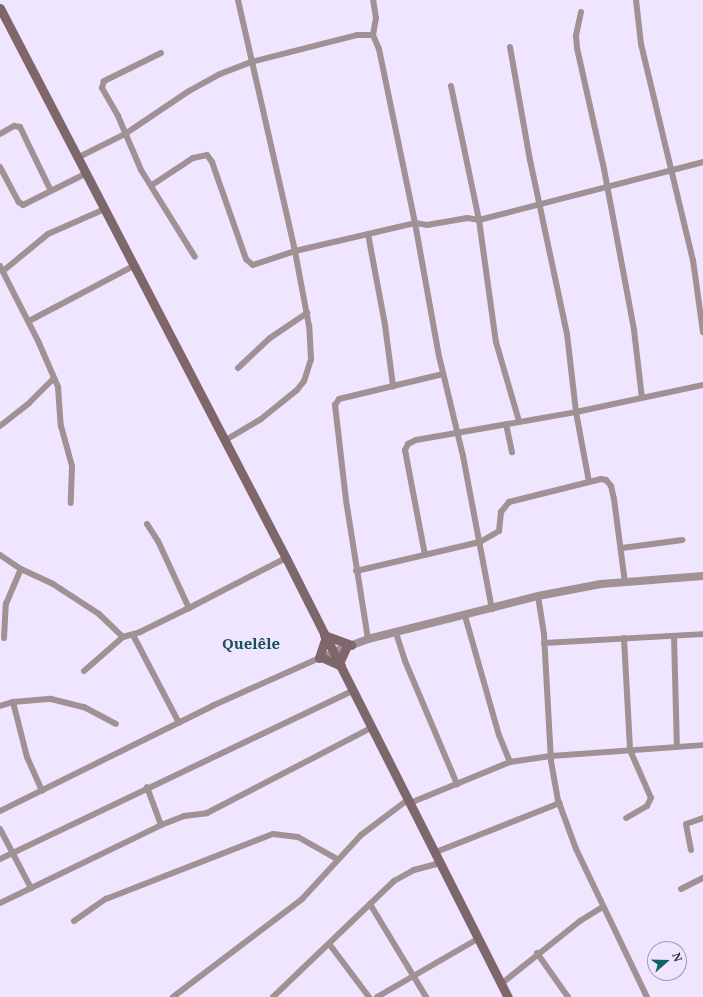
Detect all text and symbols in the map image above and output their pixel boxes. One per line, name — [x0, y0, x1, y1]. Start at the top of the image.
district label: Quelêle — [222, 635, 280, 653]
north arrow — [647, 941, 687, 981]
text: N — [669, 950, 686, 964]

